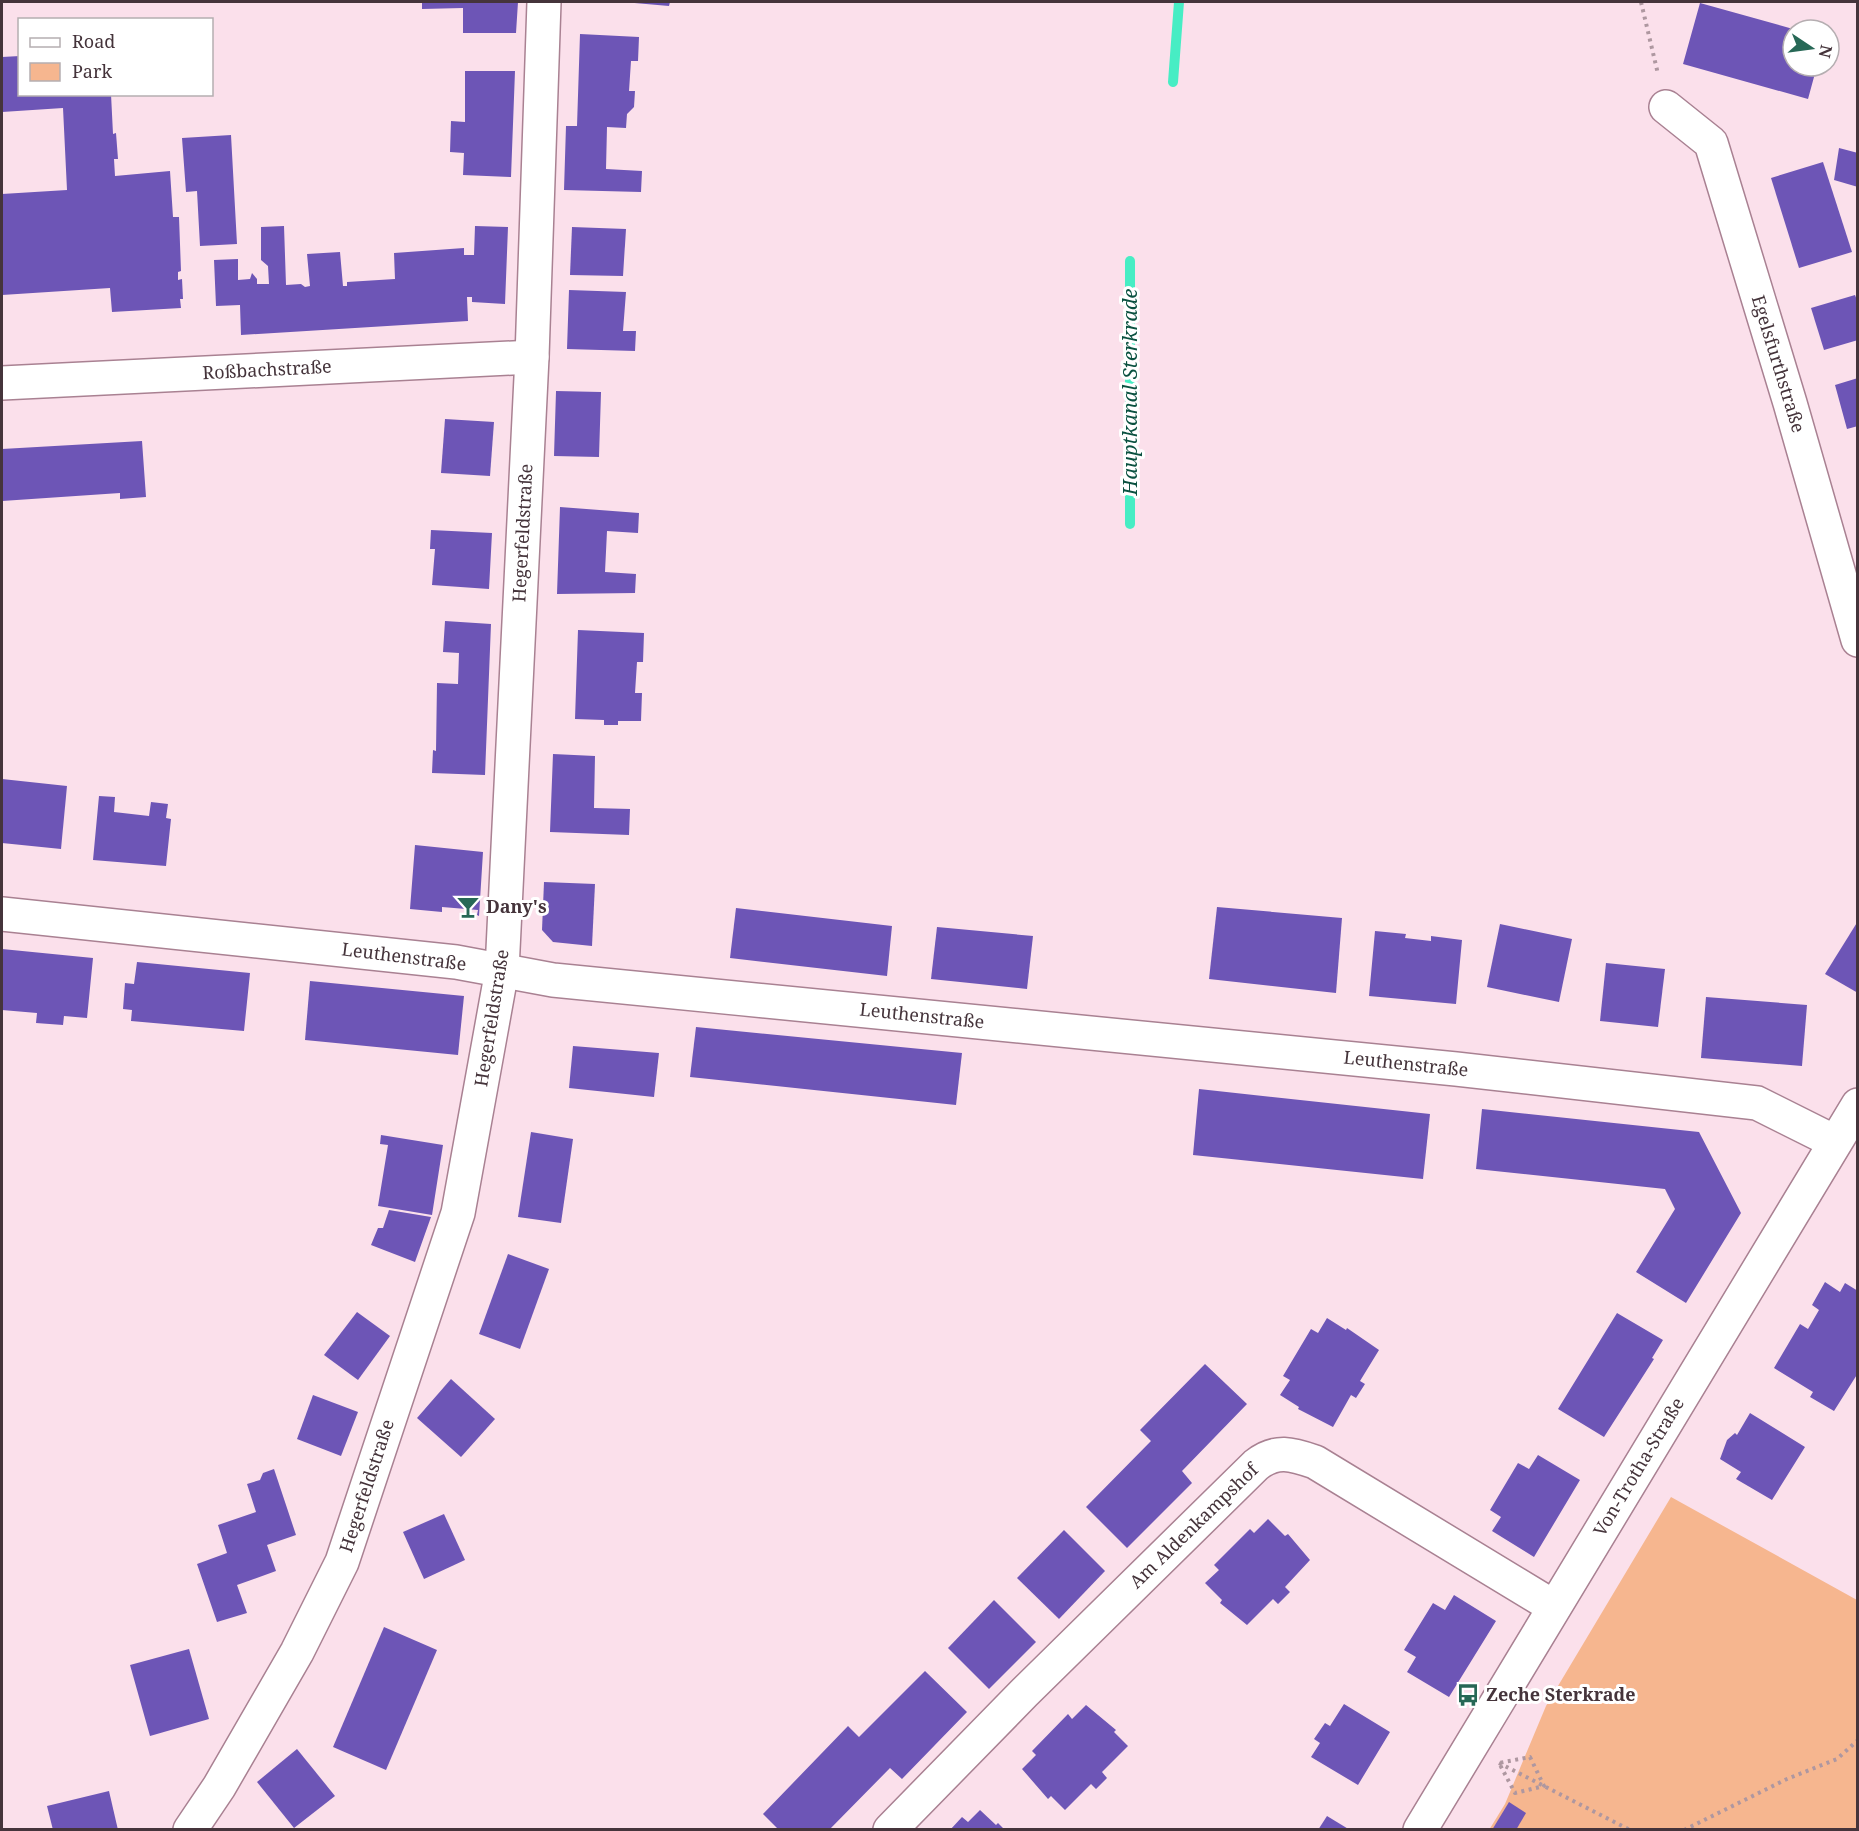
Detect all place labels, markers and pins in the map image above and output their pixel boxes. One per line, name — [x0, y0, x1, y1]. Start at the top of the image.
bar icon: Dany's — [455, 894, 481, 920]
place label: Dany's — [486, 894, 547, 918]
bus stop icon: Zeche Sterkrade — [1455, 1682, 1481, 1708]
place label: Zeche Sterkrade — [1486, 1682, 1636, 1706]

